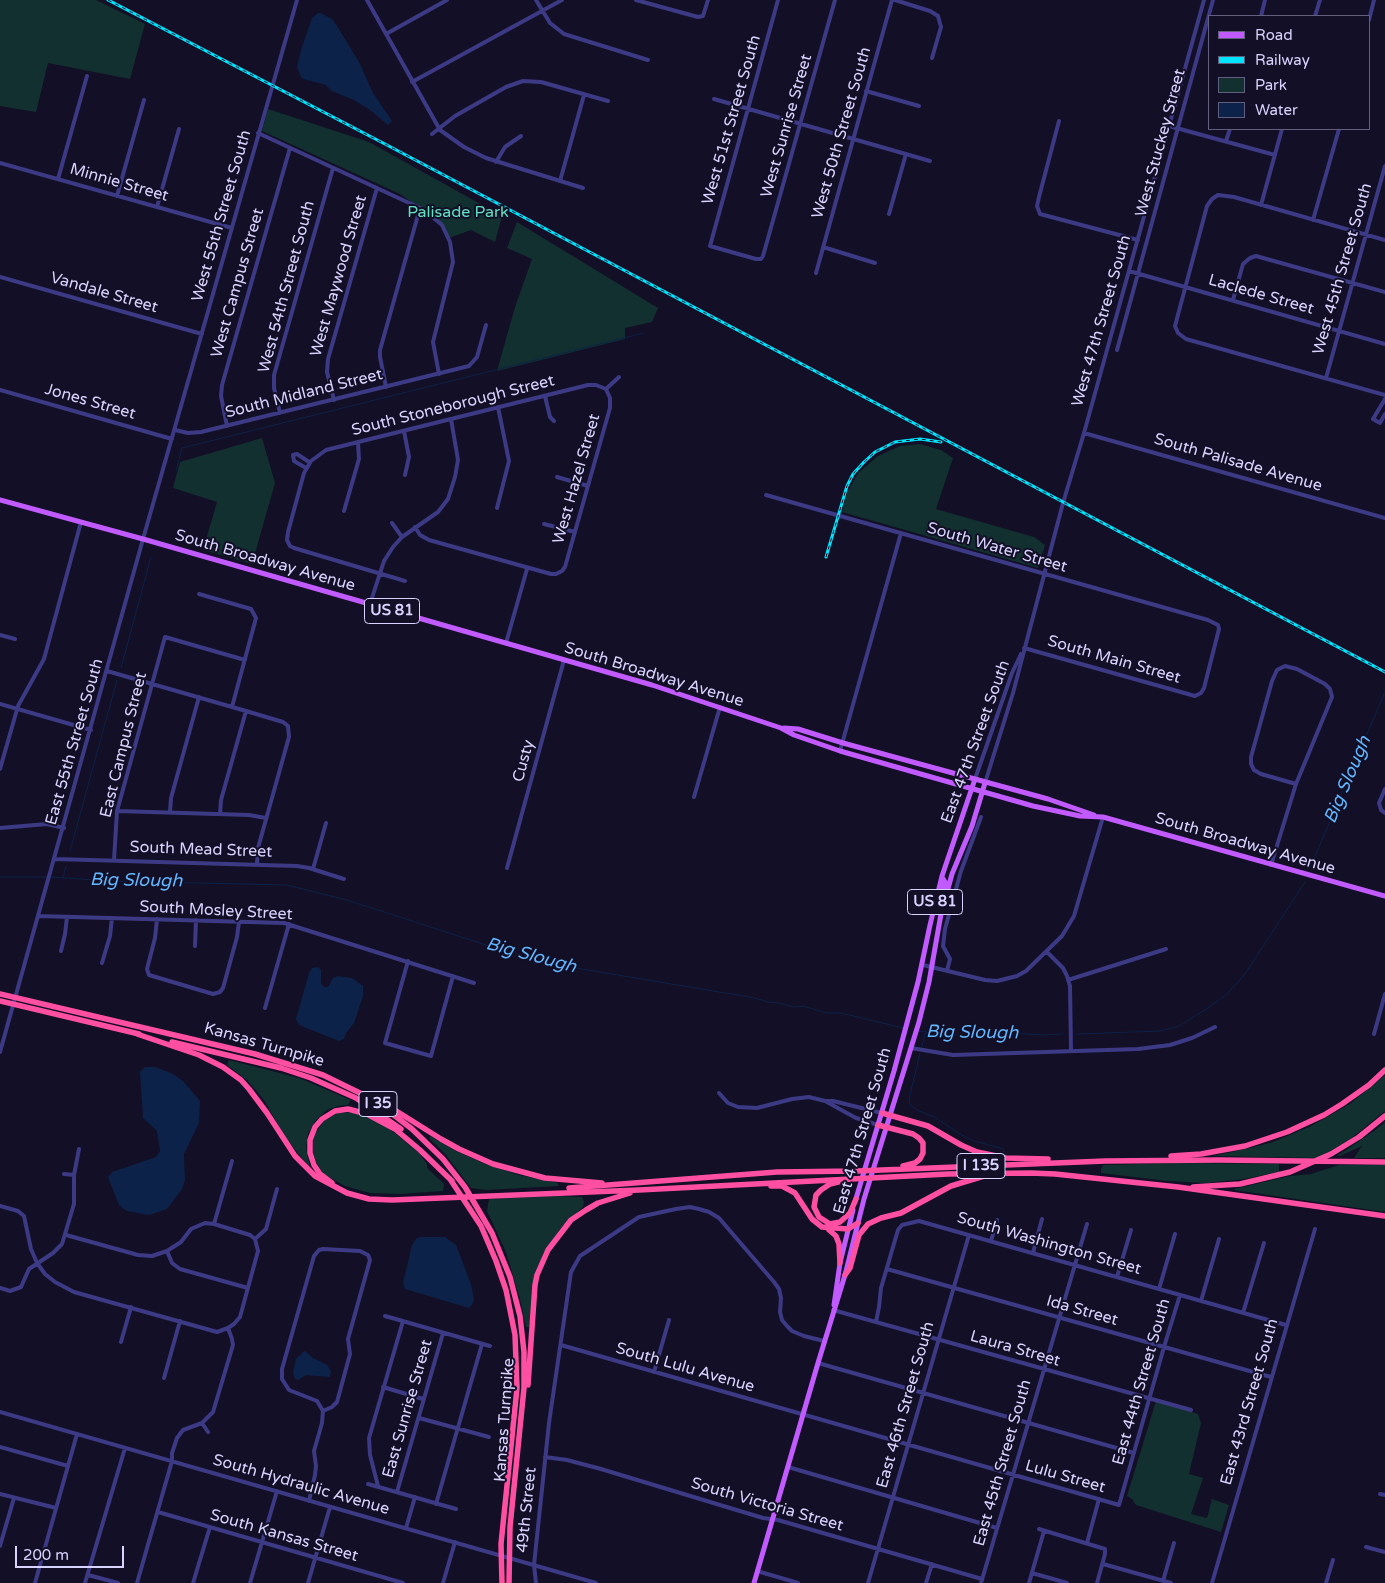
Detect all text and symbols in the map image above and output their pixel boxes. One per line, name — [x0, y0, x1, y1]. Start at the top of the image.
legend — [1208, 15, 1370, 130]
text: Road — [1255, 26, 1293, 44]
street label: West 51st Street South — [699, 33, 765, 207]
street label: West 50th Street South — [808, 45, 876, 221]
text: Railway — [1255, 51, 1310, 69]
street label: West Sunrise Street — [757, 52, 817, 200]
street label: West Stuckey Street — [1132, 67, 1190, 219]
text: Park — [1255, 76, 1287, 94]
text: Water — [1255, 101, 1298, 119]
street label: West 55th Street South — [188, 128, 256, 304]
street label: Minnie Street — [67, 160, 171, 206]
street label: West 45th Street South — [1309, 181, 1377, 357]
street label: West Maywood Street — [307, 193, 371, 359]
street label: West 54th Street South — [255, 199, 319, 375]
park label: Palisade Park — [407, 203, 509, 223]
street label: West Campus Street — [207, 206, 269, 360]
street label: West 47th Street South — [1068, 233, 1136, 409]
street label: Vandale Street — [48, 268, 160, 318]
street label: Laclede Street — [1206, 271, 1316, 319]
street label: South Midland Street — [223, 365, 385, 423]
street label: South Stoneborough Street — [350, 371, 556, 441]
street label: Jones Street — [42, 380, 138, 424]
street label: West Hazel Street — [549, 412, 605, 546]
street label: South Palisade Avenue — [1152, 430, 1324, 496]
street label: South Water Street — [925, 519, 1069, 577]
street label: South Broadway Avenue — [173, 526, 357, 596]
road number: US 81 — [364, 598, 420, 624]
street label: South Main Street — [1045, 632, 1183, 688]
street label: South Broadway Avenue — [562, 639, 746, 711]
street label: East 55th Street South — [42, 657, 108, 827]
street label: East 47th Street South — [938, 658, 1014, 826]
street label: East Campus Street — [97, 670, 151, 820]
water label: Big Slough — [1320, 733, 1376, 827]
street label: Custy — [509, 738, 539, 784]
street label: South Broadway Avenue — [1153, 809, 1337, 879]
street label: South Mead Street — [129, 838, 273, 862]
water label: Big Slough — [90, 869, 182, 893]
road number: US 81 — [908, 890, 962, 914]
street label: South Mosley Street — [139, 897, 293, 925]
water label: Big Slough — [484, 934, 578, 978]
street label: Kansas Turnpike — [202, 1019, 326, 1071]
water label: Big Slough — [926, 1021, 1018, 1045]
street label: East 47th Street South — [830, 1046, 896, 1216]
road number: I 35 — [359, 1092, 397, 1116]
road number: I 135 — [957, 1154, 1005, 1178]
street label: South Washington Street — [955, 1209, 1143, 1279]
street label: Ida Street — [1044, 1292, 1120, 1330]
street label: East 44th Street South — [1109, 1297, 1175, 1467]
street label: East 43rd Street South — [1217, 1317, 1283, 1487]
street label: East 46th Street South — [873, 1320, 939, 1490]
street label: Laura Street — [968, 1327, 1062, 1371]
street label: East Sunrise Street — [379, 1338, 437, 1480]
street label: South Lulu Avenue — [613, 1339, 757, 1397]
street label: Kansas Turnpike — [491, 1357, 519, 1483]
street label: East 45th Street South — [970, 1378, 1036, 1548]
street label: South Hydraulic Avenue — [211, 1451, 391, 1519]
street label: Lulu Street — [1023, 1456, 1107, 1498]
street label: 49th Street — [513, 1466, 541, 1554]
street label: South Victoria Street — [689, 1474, 845, 1536]
street label: South Kansas Street — [208, 1506, 360, 1566]
scale bar — [18, 1536, 126, 1568]
text: 200 m — [23, 1546, 69, 1564]

